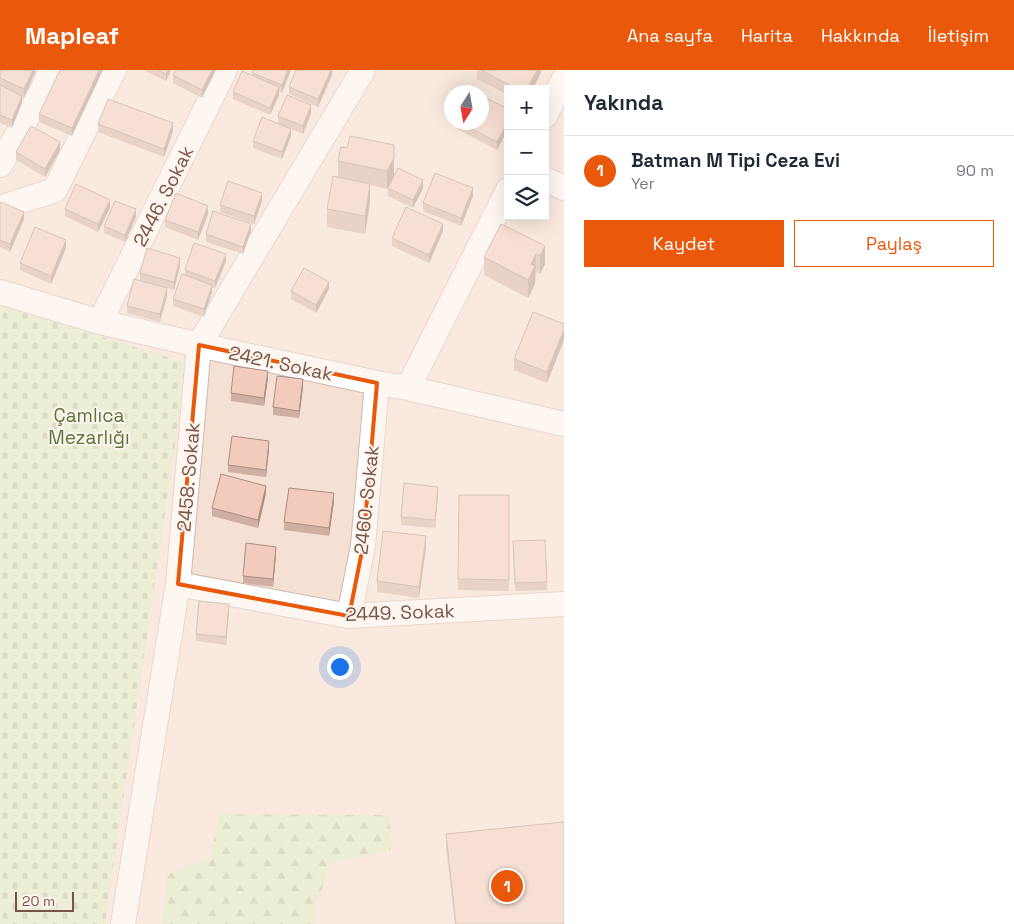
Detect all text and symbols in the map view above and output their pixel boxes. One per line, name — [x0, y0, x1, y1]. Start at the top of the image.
text: Mapleaf — [25, 20, 119, 51]
text: Ana sayfa — [627, 24, 713, 47]
text: Harita — [741, 24, 793, 47]
text: Hakkında — [821, 24, 900, 47]
text: İletişim — [928, 24, 989, 47]
north arrow — [444, 85, 489, 130]
map controls — [504, 85, 549, 220]
button: + — [504, 85, 549, 130]
text: Yakında — [584, 89, 663, 116]
button: − — [504, 130, 549, 175]
street label: 2446. Sokak — [127, 142, 200, 251]
text: Batman M Tipi Ceza Evi — [631, 148, 840, 173]
text: 1 — [596, 160, 604, 181]
text: 90 m — [956, 160, 994, 181]
text: Yer — [631, 173, 655, 194]
button: layers — [504, 175, 549, 220]
button: Kaydet — [584, 220, 784, 267]
button: Paylaş — [794, 220, 994, 267]
street label: 2421. Sokak — [227, 340, 335, 387]
park label: Çamlıca Mezarlığı — [48, 403, 130, 450]
street label: 2458. Sokak — [171, 421, 206, 533]
street label: 2460. Sokak — [348, 444, 385, 556]
street label: 2449. Sokak — [345, 598, 455, 627]
your location — [327, 654, 353, 680]
pin: 1 — [491, 867, 523, 905]
scale bar — [15, 889, 74, 912]
text: 20 m — [22, 892, 55, 910]

